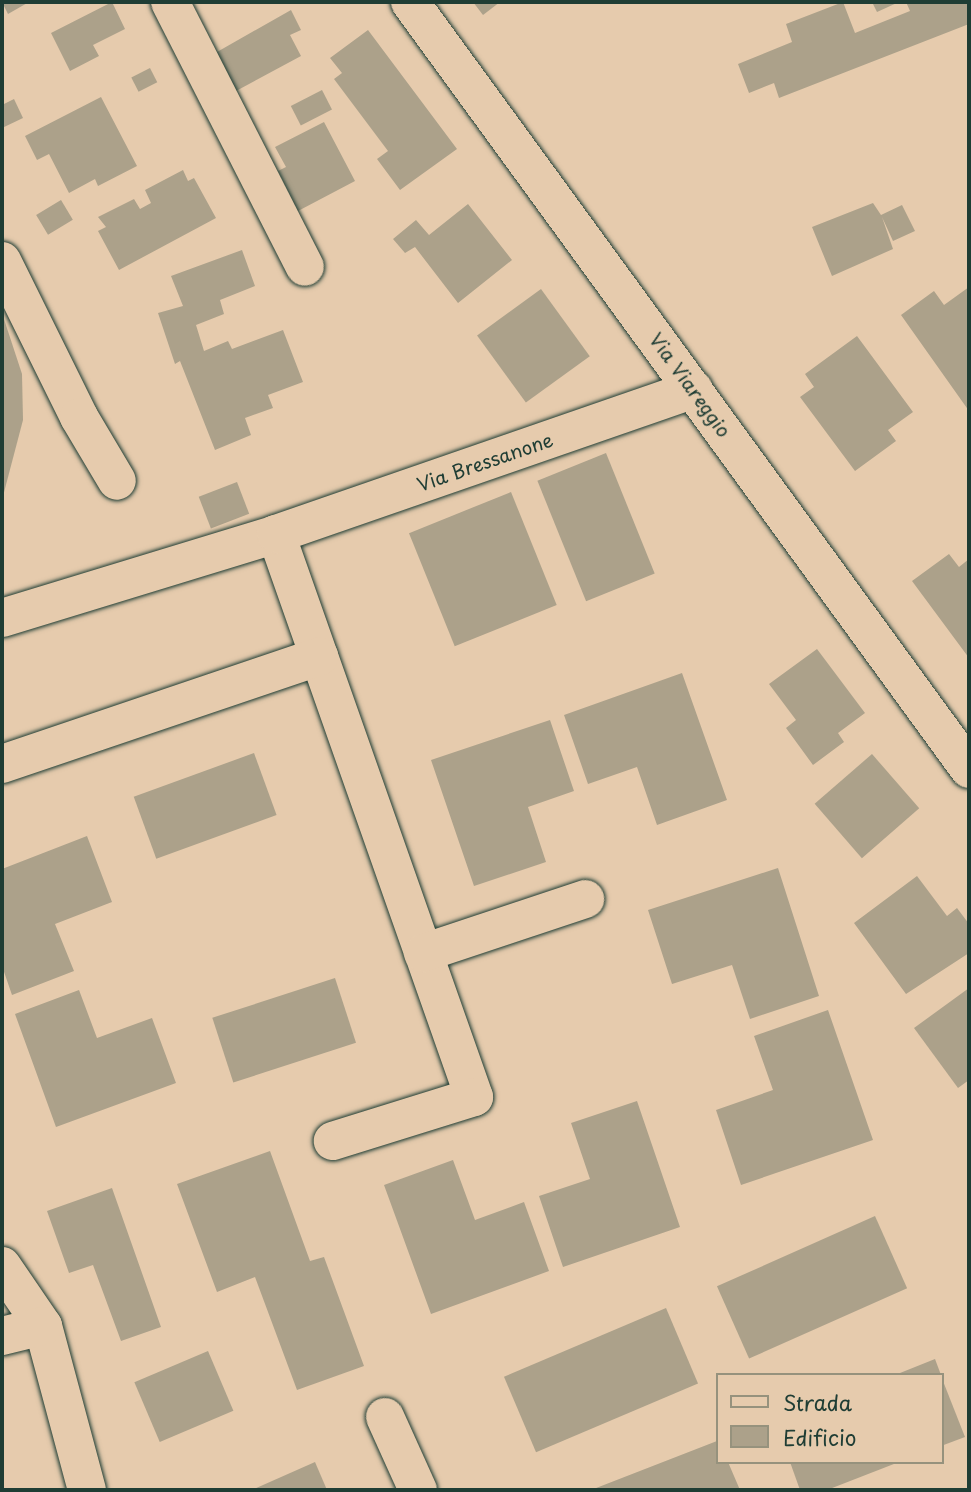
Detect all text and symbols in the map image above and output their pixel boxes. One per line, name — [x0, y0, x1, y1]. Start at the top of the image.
street label: Via Viareggio — [645, 329, 735, 441]
street label: Via Bressanone — [414, 428, 556, 496]
legend — [716, 1373, 943, 1464]
text: Strada — [783, 1386, 852, 1418]
text: Edificio — [783, 1421, 856, 1453]

